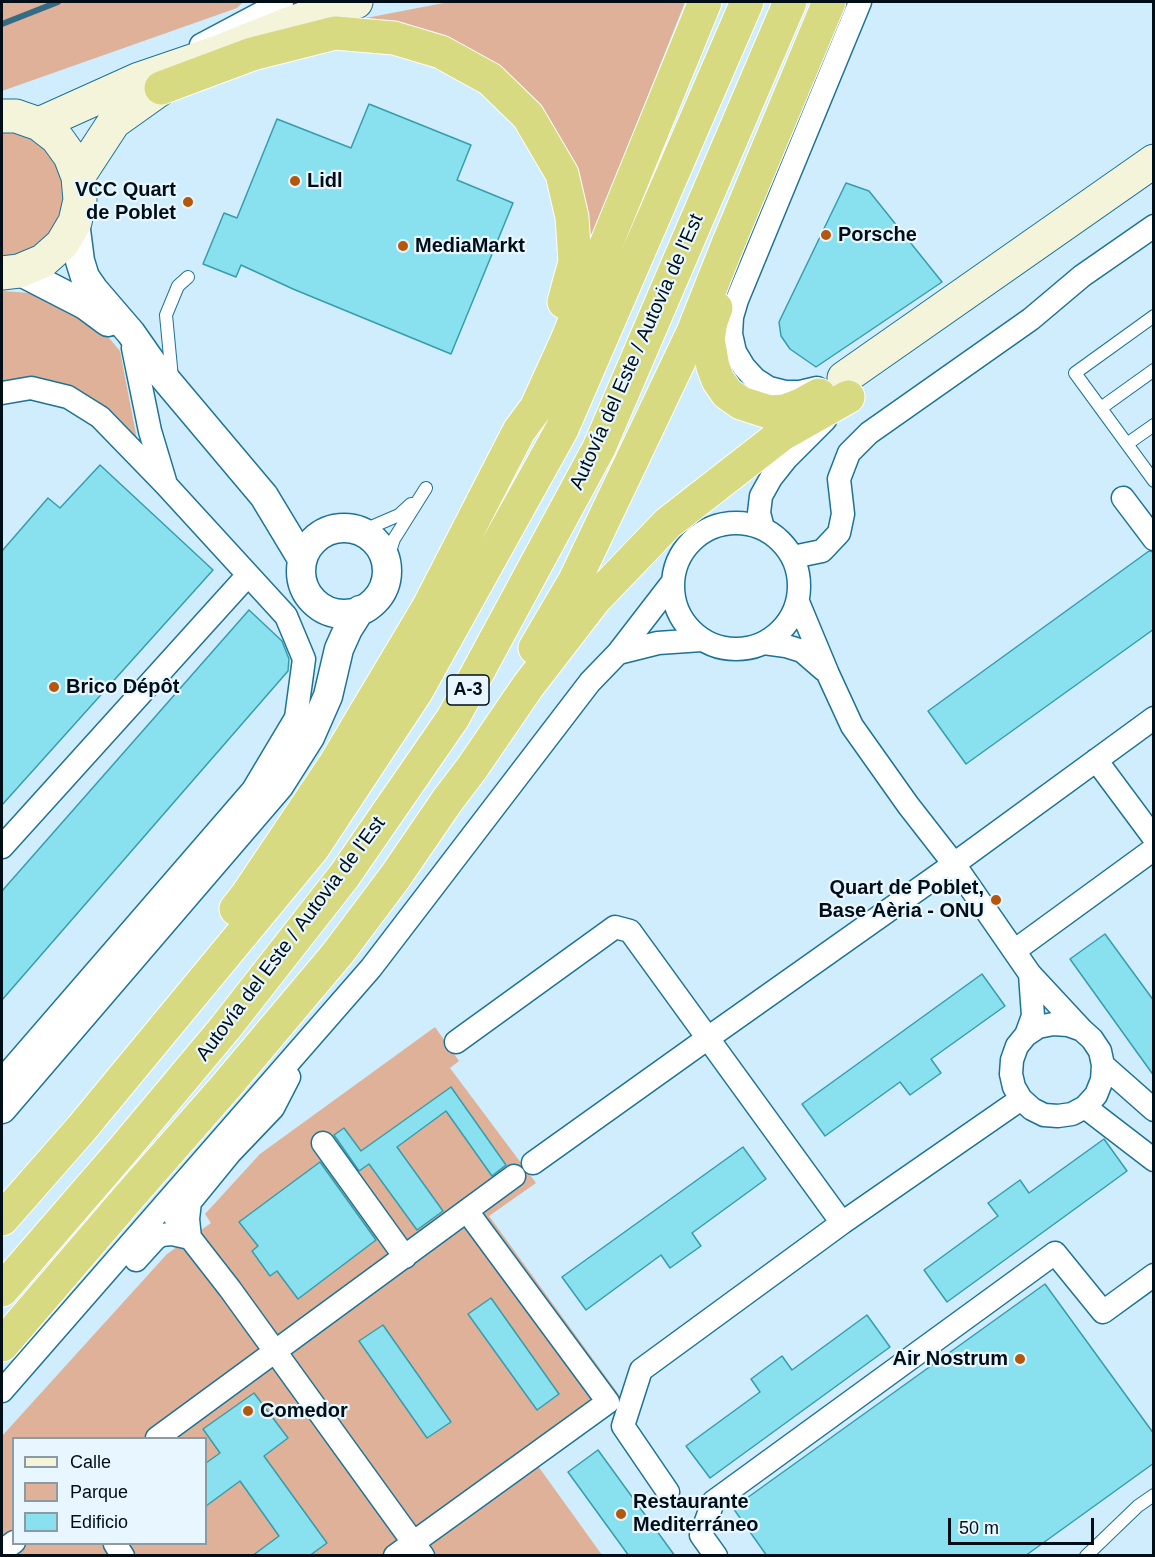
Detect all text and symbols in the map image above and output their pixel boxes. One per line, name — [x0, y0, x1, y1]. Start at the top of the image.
place label: Lidl — [307, 169, 343, 193]
marker: Lidl — [288, 174, 302, 188]
place label: VCC Quart de Poblet — [75, 178, 176, 225]
marker: VCC Quart de Poblet — [181, 195, 195, 209]
street label: Autovía del Este / Autovia de l'Est — [565, 210, 709, 494]
place label: Porsche — [838, 223, 917, 247]
marker: Porsche — [819, 228, 833, 242]
place label: MediaMarkt — [415, 234, 525, 258]
marker: MediaMarkt — [396, 239, 410, 253]
place label: Brico Dépôt — [66, 675, 179, 699]
road number: A-3 — [447, 675, 489, 705]
marker: Brico Dépôt — [47, 680, 61, 694]
street label: Autovía del Este / Autovia de l'Est — [191, 812, 391, 1066]
place label: Quart de Poblet, Base Aèria - ONU — [818, 876, 984, 923]
marker: Quart de Poblet, Base Aèria - ONU — [989, 893, 1003, 907]
place label: Air Nostrum — [892, 1347, 1008, 1371]
marker: Air Nostrum — [1013, 1352, 1027, 1366]
place label: Comedor — [260, 1399, 348, 1423]
marker: Comedor — [241, 1404, 255, 1418]
legend — [12, 1437, 207, 1545]
text: Calle — [70, 1452, 111, 1472]
text: Parque — [70, 1482, 128, 1502]
place label: Restaurante Mediterráneo — [633, 1490, 759, 1537]
scale bar — [951, 1506, 1096, 1544]
marker: Restaurante Mediterráneo — [614, 1507, 628, 1521]
text: Edificio — [70, 1512, 128, 1532]
text: 50 m — [959, 1518, 999, 1538]

